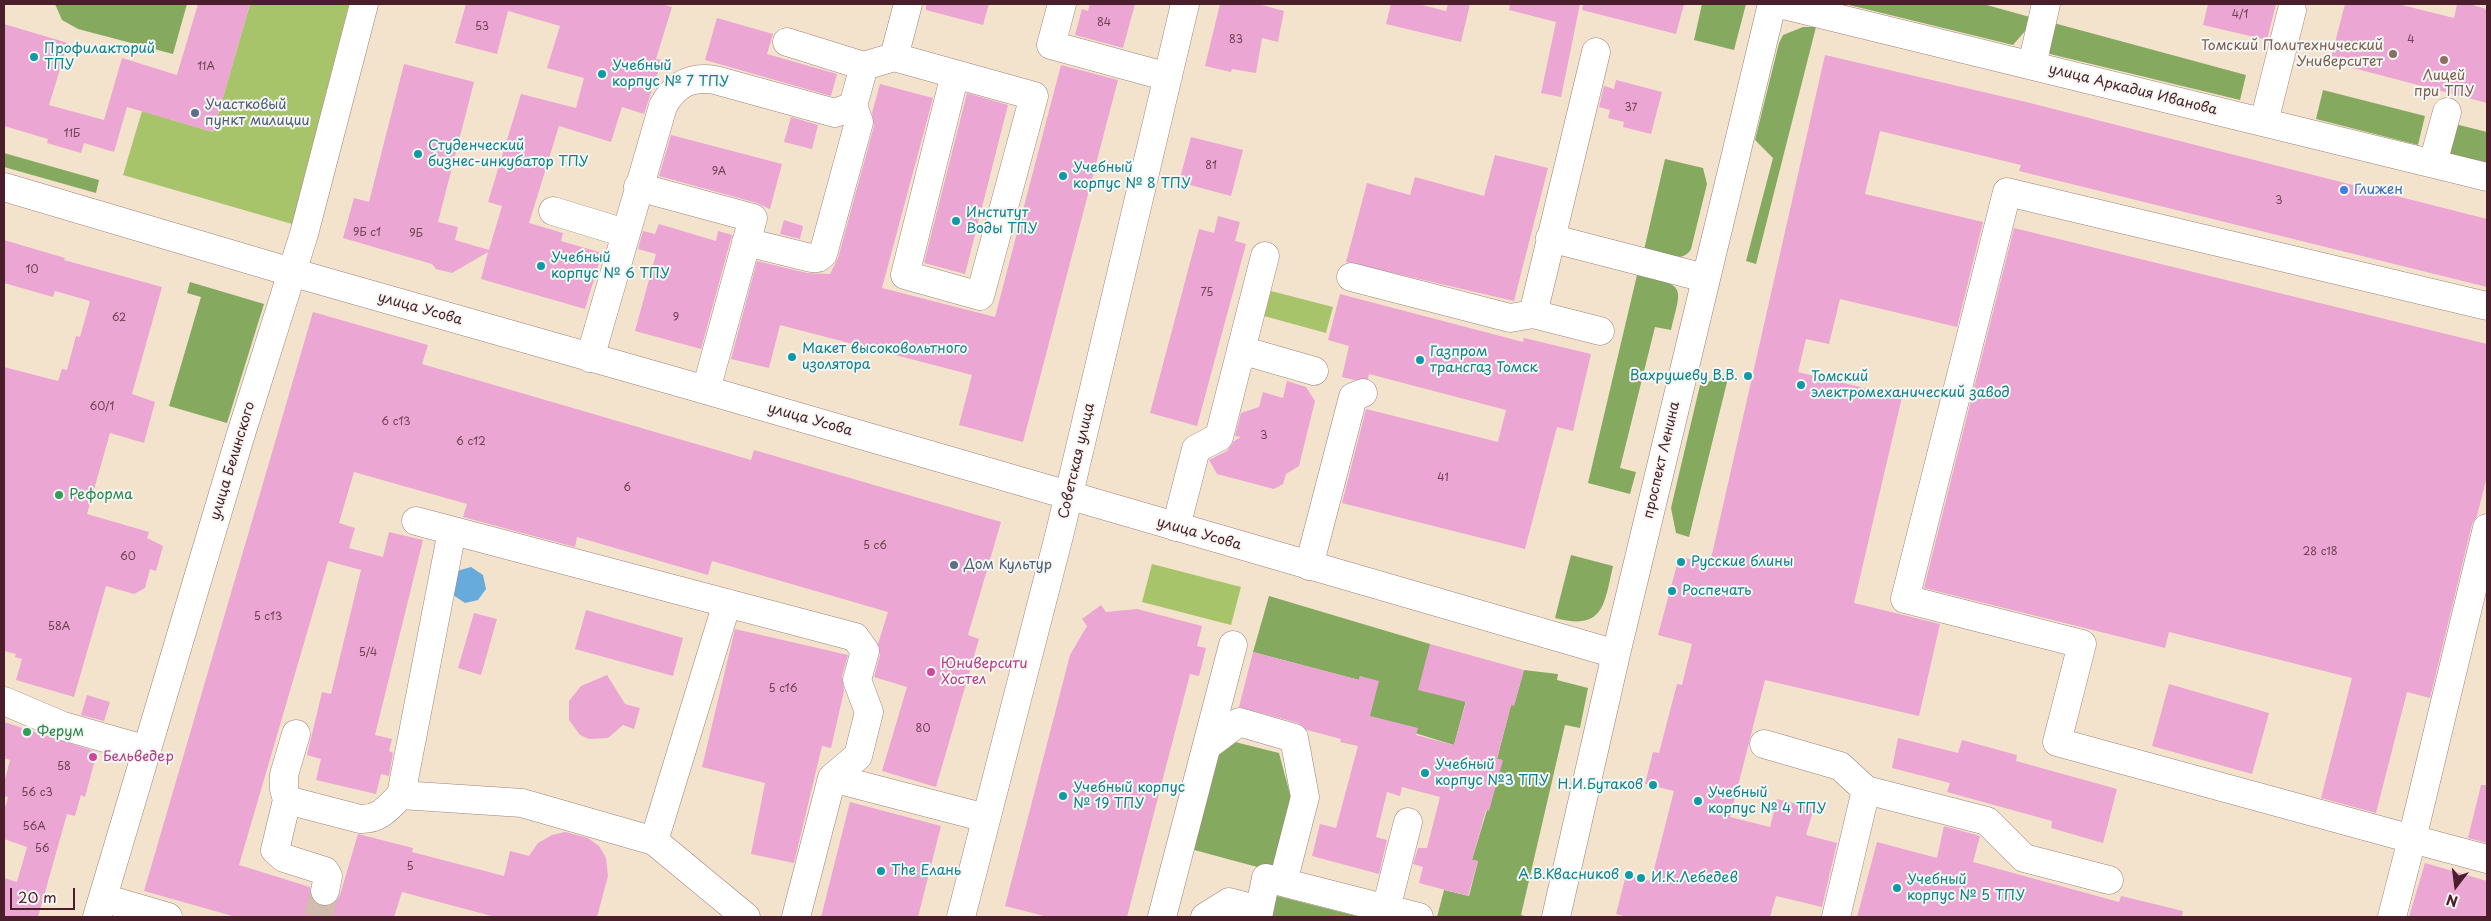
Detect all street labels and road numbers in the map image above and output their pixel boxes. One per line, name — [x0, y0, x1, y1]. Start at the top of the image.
street label: улица Аркадия Иванова — [2047, 61, 2219, 119]
street label: улица Усова — [376, 289, 464, 329]
street label: улица Белинского — [207, 400, 259, 522]
street label: улица Усова — [766, 400, 854, 440]
street label: проспект Ленина — [1640, 400, 1684, 520]
street label: Советская улица — [1056, 401, 1098, 521]
street label: улица Усова — [1155, 514, 1243, 554]

